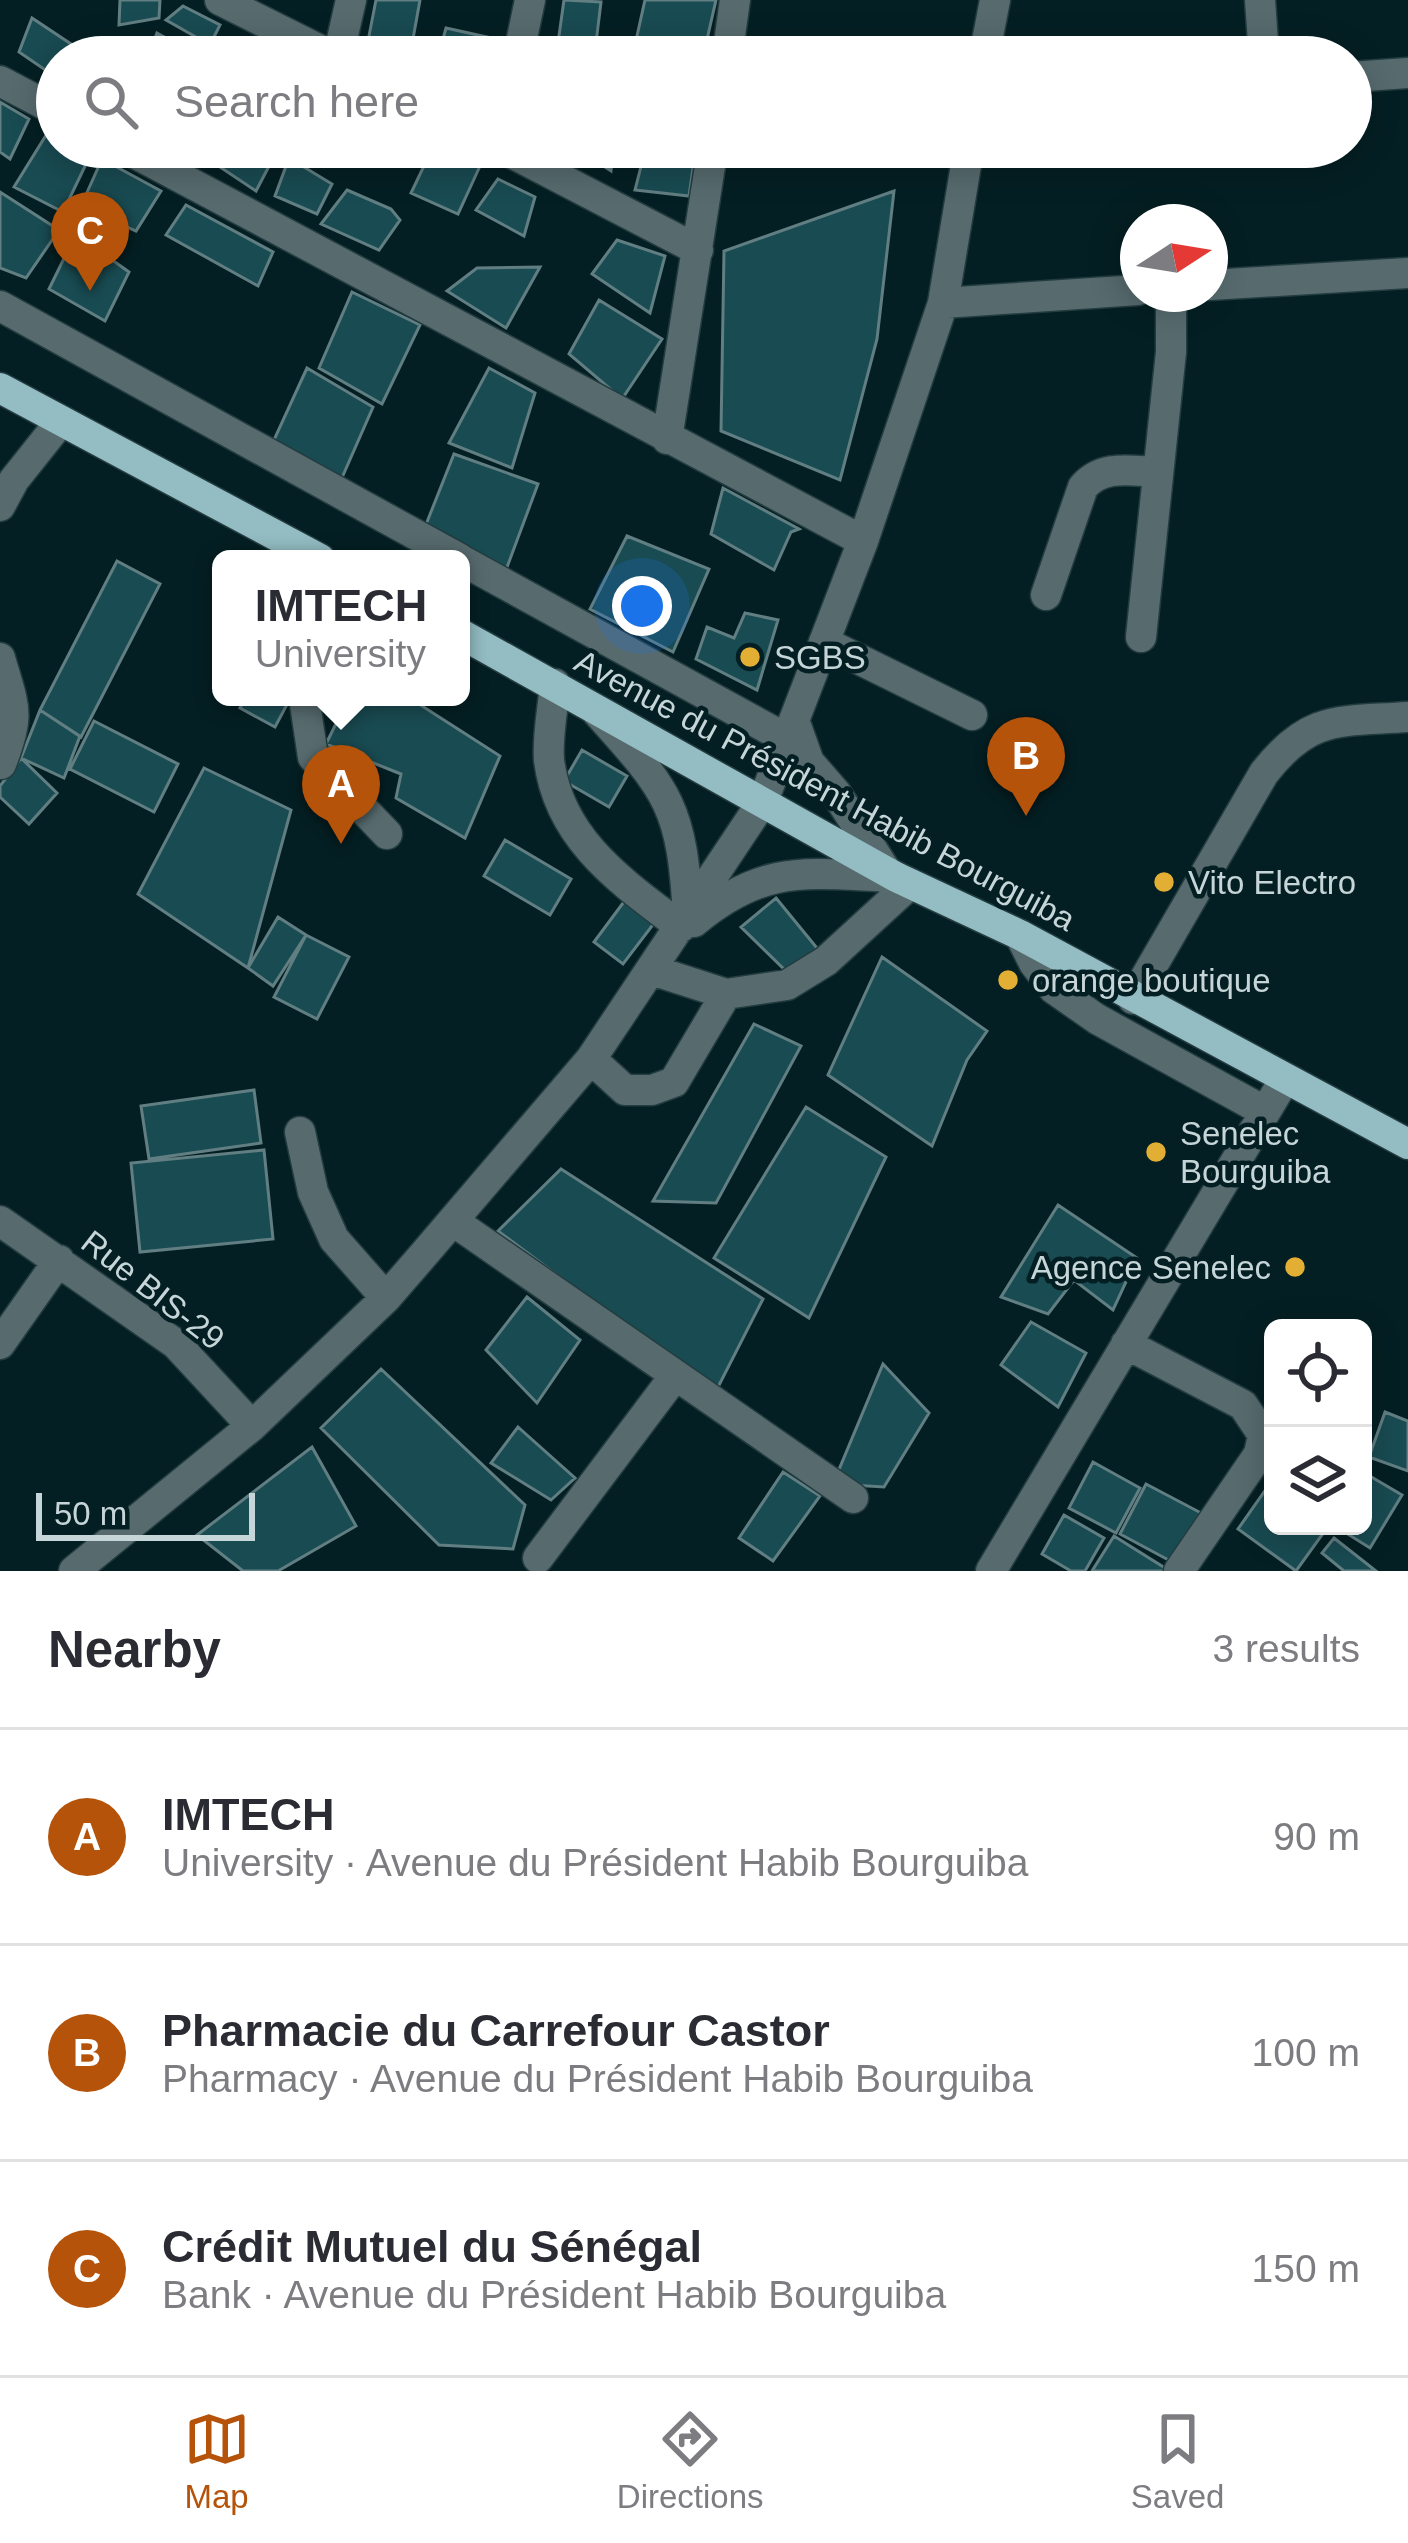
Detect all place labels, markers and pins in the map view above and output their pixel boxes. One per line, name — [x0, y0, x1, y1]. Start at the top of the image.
pin: C — [51, 192, 129, 291]
place label: SGBS — [774, 639, 866, 676]
marker: SGBS — [737, 644, 763, 670]
pin: B — [987, 717, 1065, 816]
pin: A — [302, 745, 380, 844]
place label: Vito Electro — [1188, 864, 1356, 901]
marker: Vito Electro — [1151, 869, 1177, 895]
place label: orange boutique — [1032, 962, 1271, 999]
marker: orange boutique — [995, 967, 1021, 993]
place label: Senelec Bourguiba — [1180, 1115, 1331, 1190]
marker: Senelec Bourguiba — [1143, 1139, 1169, 1165]
place label: Agence Senelec — [1031, 1249, 1271, 1286]
marker: Agence Senelec — [1282, 1254, 1308, 1280]

